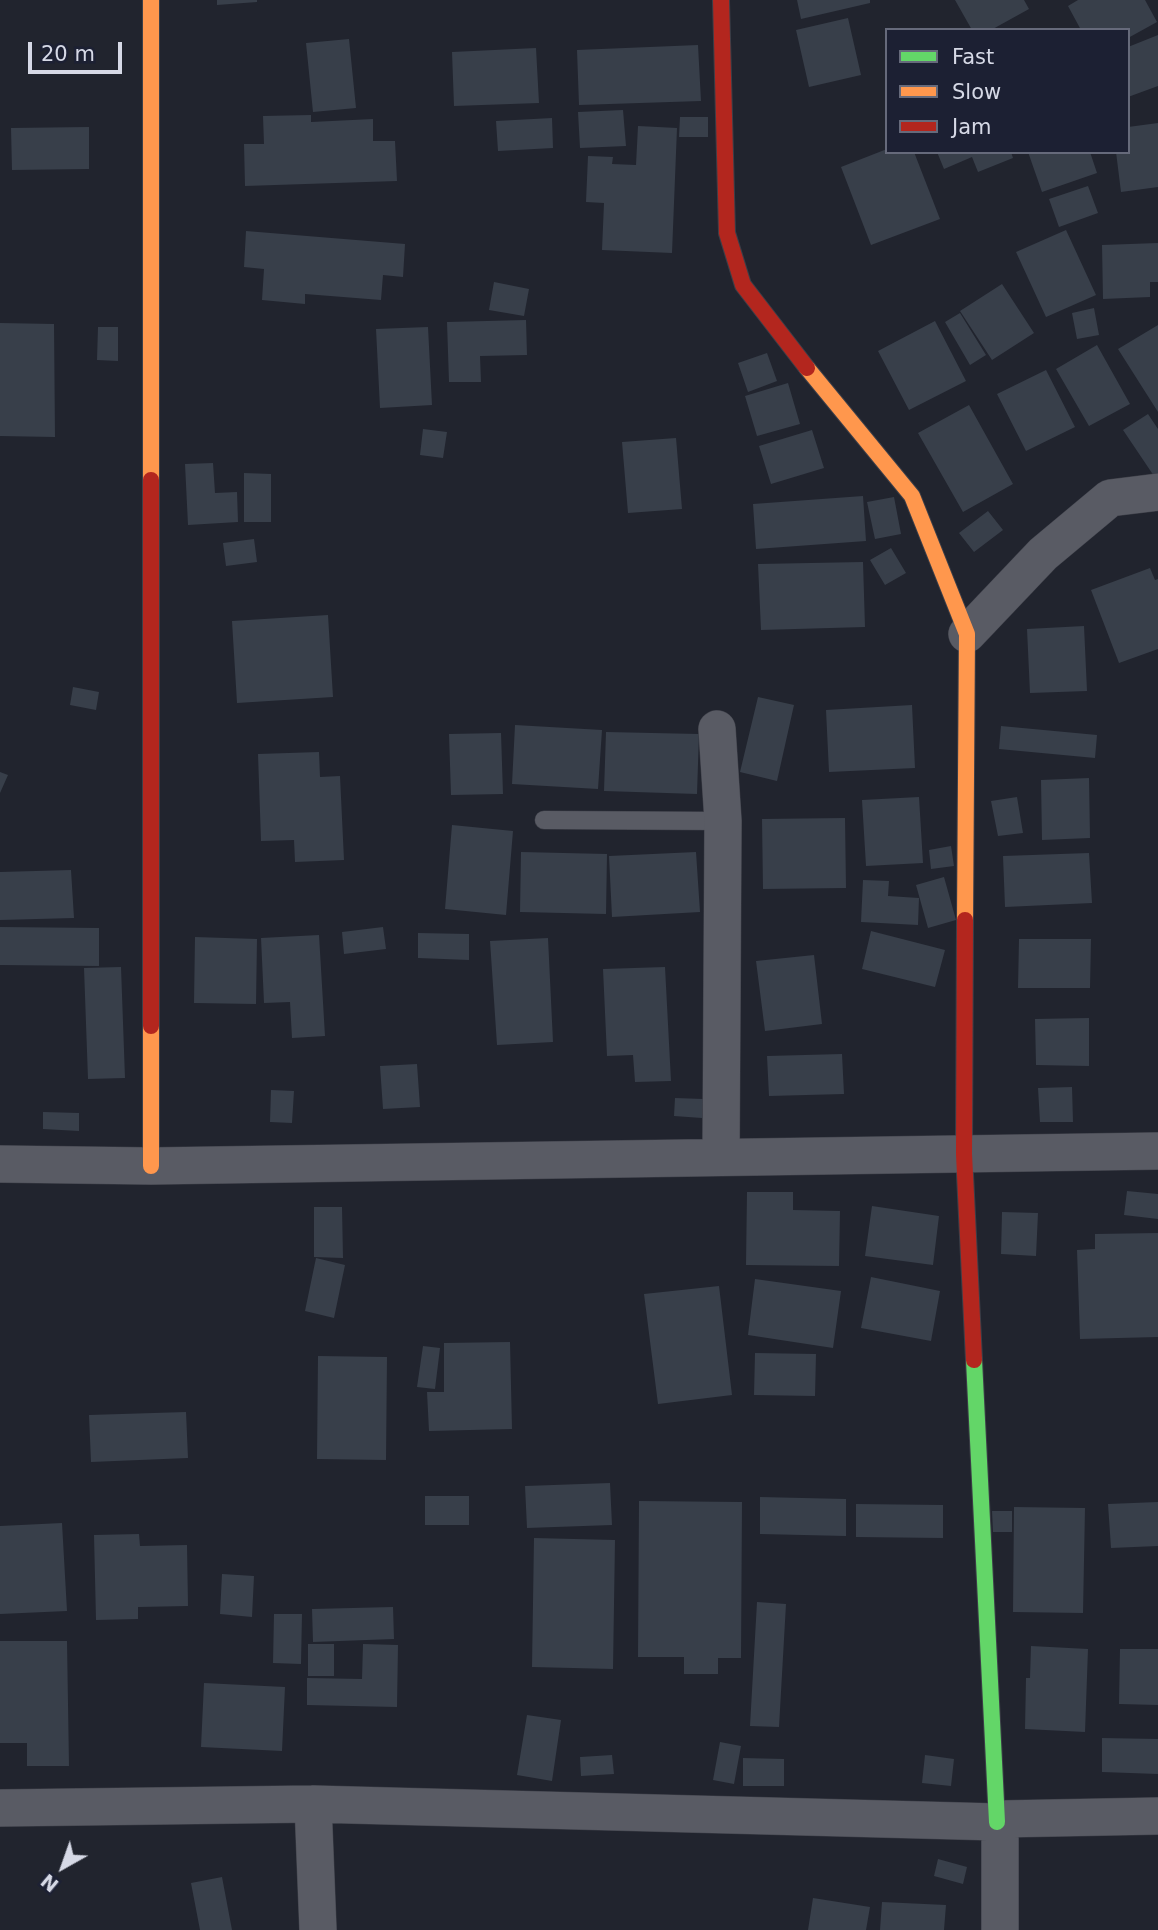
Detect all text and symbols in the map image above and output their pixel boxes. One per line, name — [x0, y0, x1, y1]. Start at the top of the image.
scale bar — [32, 28, 126, 72]
legend — [885, 28, 1130, 154]
text: 20 m — [41, 42, 95, 66]
text: Fast — [952, 45, 994, 69]
text: Slow — [952, 80, 1001, 104]
text: Jam — [952, 115, 992, 139]
north arrow — [28, 1832, 98, 1902]
text: N — [36, 1870, 63, 1897]

